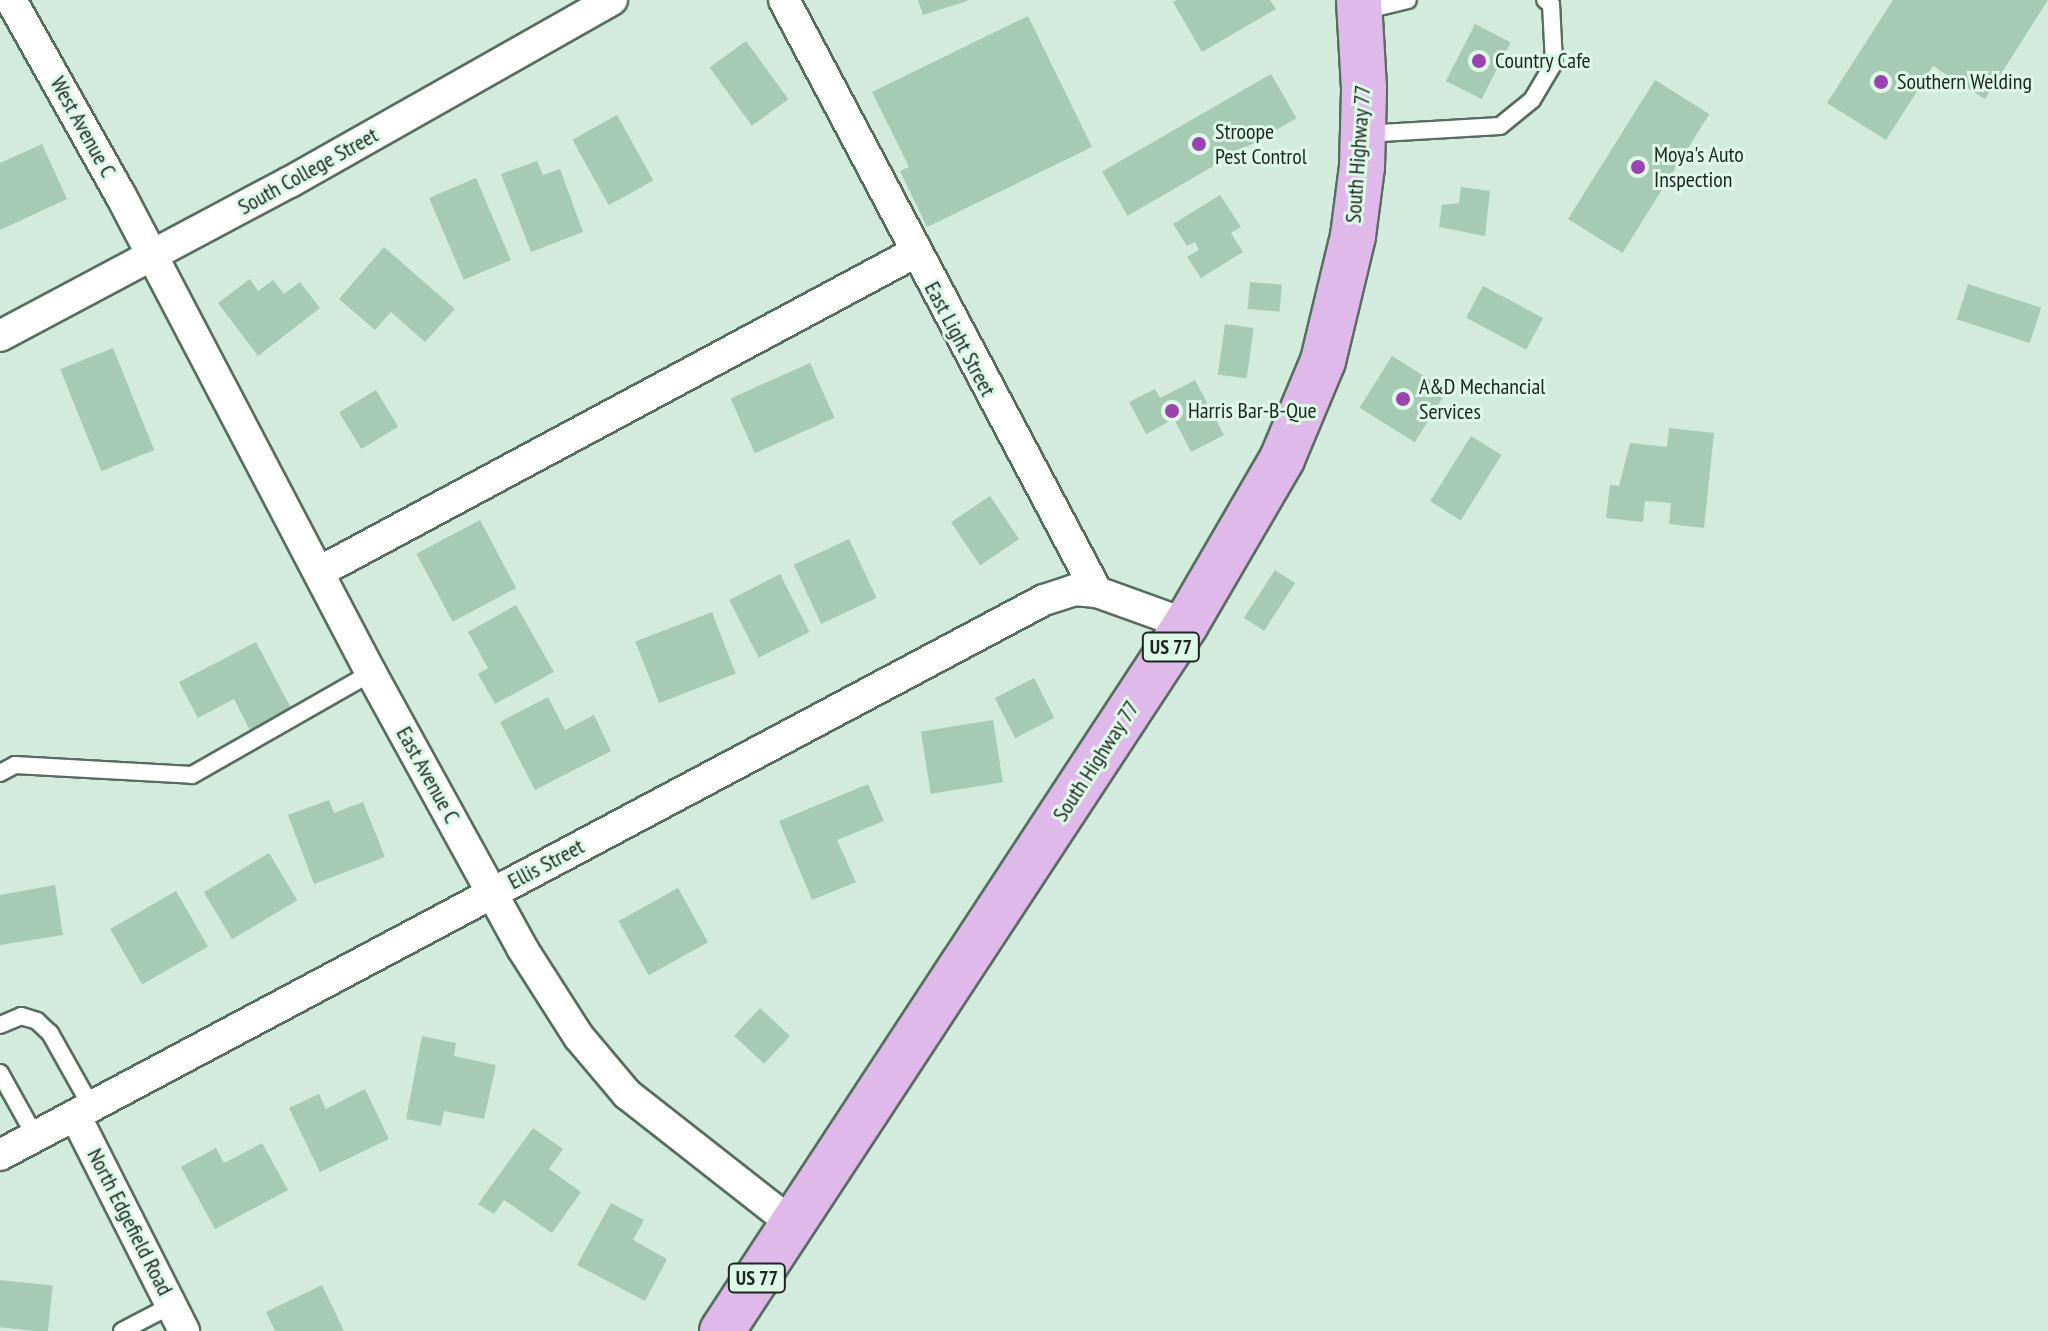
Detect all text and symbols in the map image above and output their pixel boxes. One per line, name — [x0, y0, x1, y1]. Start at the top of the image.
place label: Country Cafe — [1495, 48, 1591, 74]
marker: Country Cafe — [1470, 52, 1488, 70]
place label: Southern Welding — [1897, 69, 2032, 95]
street label: West Avenue C — [44, 72, 122, 182]
marker: Southern Welding — [1872, 73, 1890, 91]
street label: South Highway 77 — [1340, 84, 1376, 224]
place label: Stroope Pest Control — [1215, 118, 1307, 170]
street label: South College Street — [233, 122, 383, 220]
marker: Stroope Pest Control — [1190, 135, 1208, 153]
place label: Moya's Auto Inspection — [1654, 141, 1744, 192]
marker: Moya's Auto Inspection — [1629, 158, 1647, 176]
street label: East Light Street — [919, 277, 1001, 401]
place label: A&D Mechancial Services — [1419, 373, 1545, 424]
marker: A&D Mechancial Services — [1394, 390, 1412, 408]
place label: Harris Bar-B-Que — [1188, 398, 1317, 424]
marker: Harris Bar-B-Que — [1163, 402, 1181, 420]
road number: US 77 — [1141, 631, 1201, 663]
street label: South Highway 77 — [1047, 695, 1145, 827]
street label: East Avenue C — [391, 722, 465, 828]
street label: Ellis Street — [504, 833, 588, 895]
street label: North Edgefield Road — [82, 1144, 178, 1300]
road number: US 77 — [727, 1262, 787, 1294]

